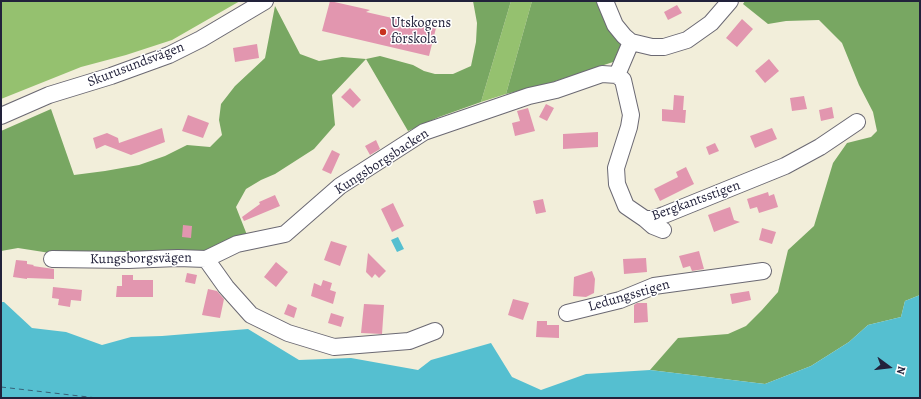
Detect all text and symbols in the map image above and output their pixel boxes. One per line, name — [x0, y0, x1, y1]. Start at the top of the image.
place label: Utskogens förskola — [391, 16, 451, 48]
marker: Utskogens förskola — [378, 27, 388, 37]
street label: Skurusundsvägen — [85, 39, 187, 91]
street label: Kungsborgsbacken — [332, 125, 432, 199]
street label: Bergkantsstigen — [649, 177, 743, 225]
street label: Kungsborgsvägen — [90, 250, 192, 268]
street label: Ledungsstigen — [586, 276, 672, 316]
north arrow — [869, 347, 909, 387]
text: N — [893, 364, 909, 376]

